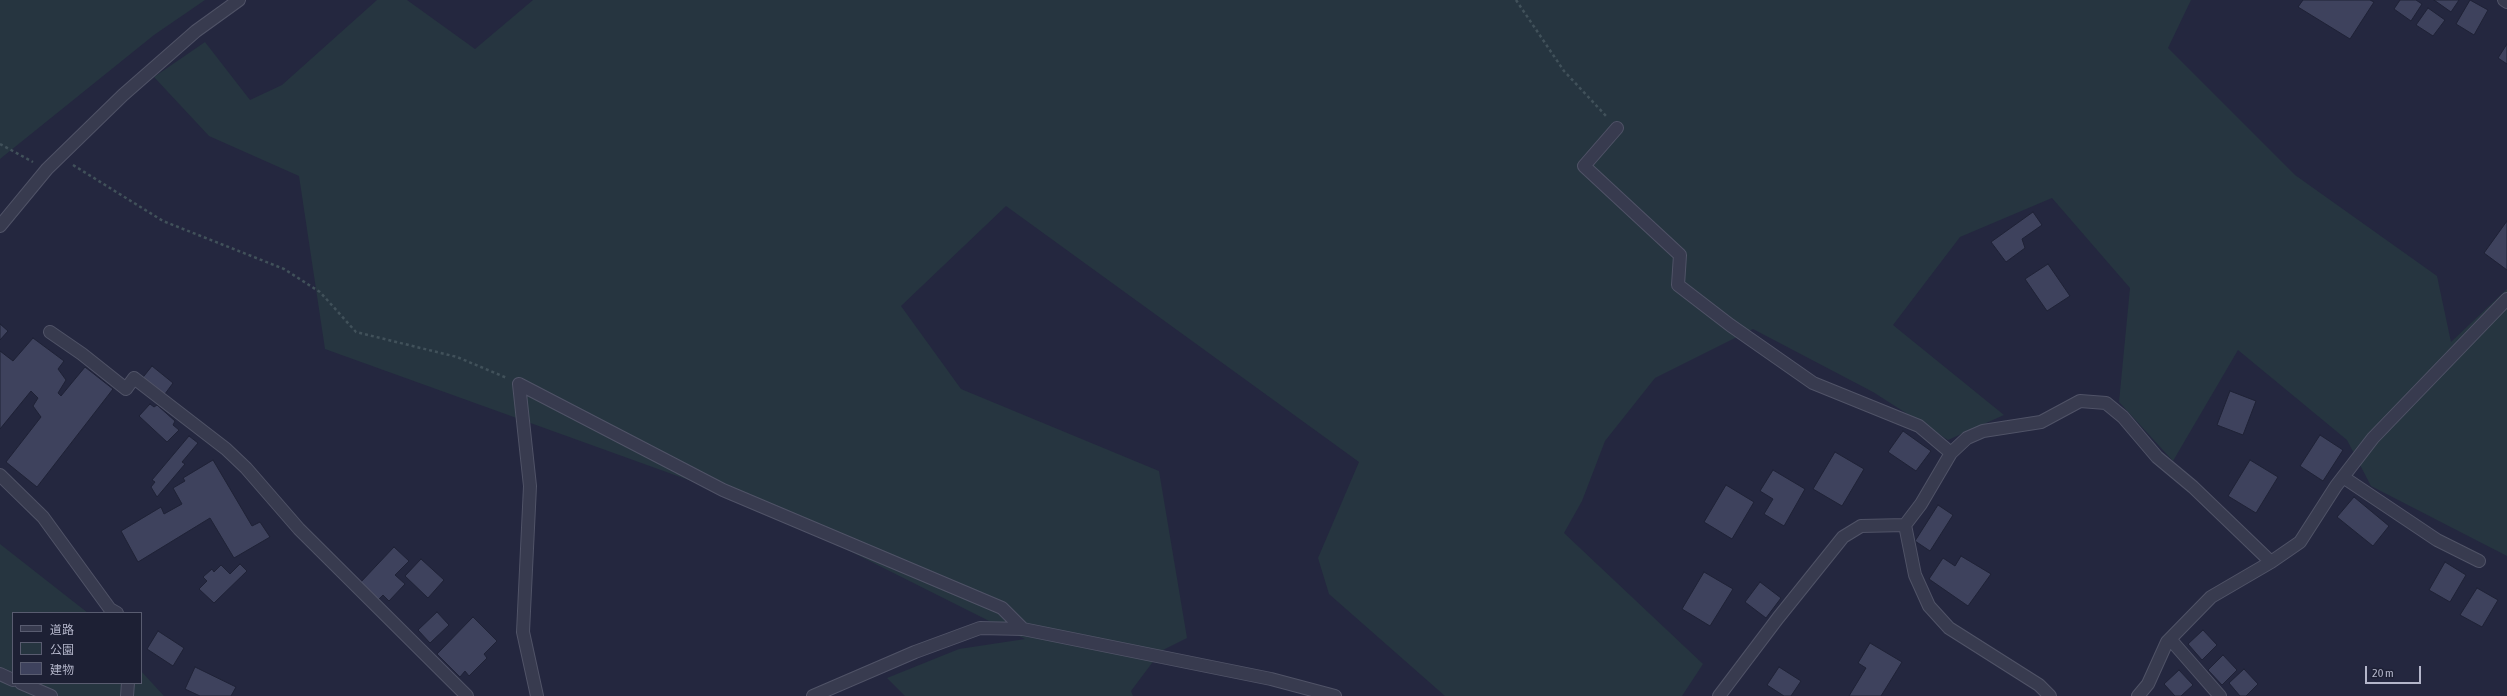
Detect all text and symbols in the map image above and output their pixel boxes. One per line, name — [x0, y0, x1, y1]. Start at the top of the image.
legend — [12, 612, 142, 684]
text: 道路 — [50, 623, 74, 637]
text: 公園 — [50, 643, 74, 657]
scale bar — [2367, 658, 2423, 684]
text: 建物 — [50, 663, 74, 677]
text: 20 m — [2372, 666, 2394, 680]

